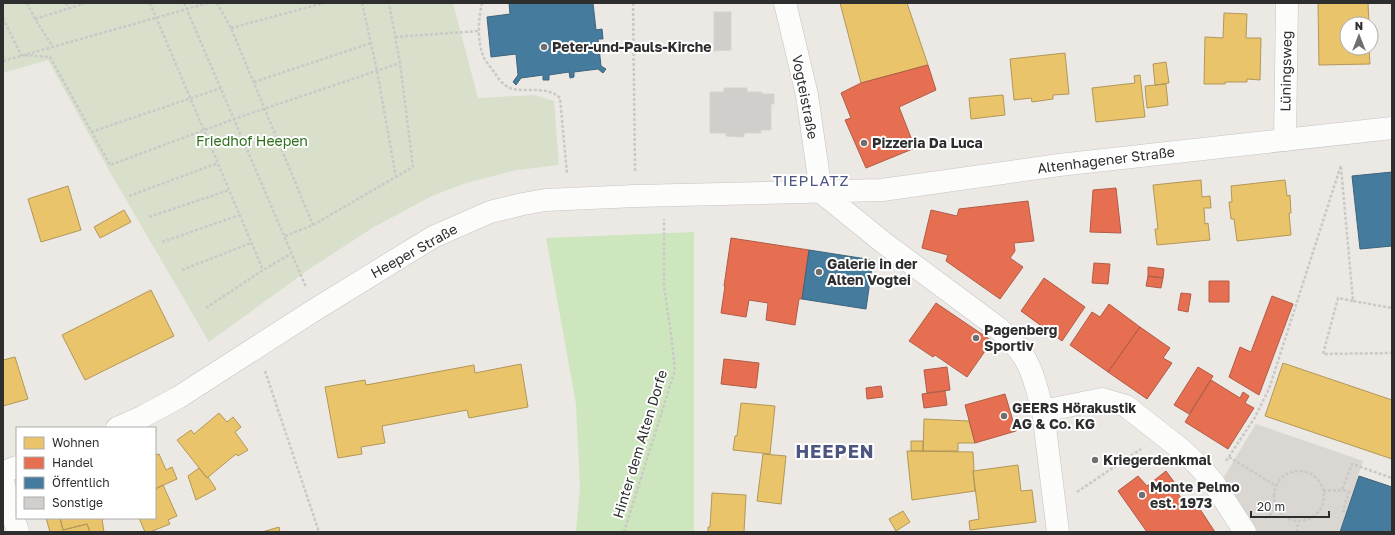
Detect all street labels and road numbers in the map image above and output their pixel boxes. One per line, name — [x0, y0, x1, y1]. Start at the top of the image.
street label: Lüningsweg — [1276, 30, 1295, 112]
street label: Vogteistraße — [789, 53, 822, 140]
street label: Altenhagener Straße — [1036, 143, 1176, 176]
street label: Heeper Straße — [368, 220, 460, 281]
street label: Hinter dem Alten Dorfe — [609, 368, 670, 520]

